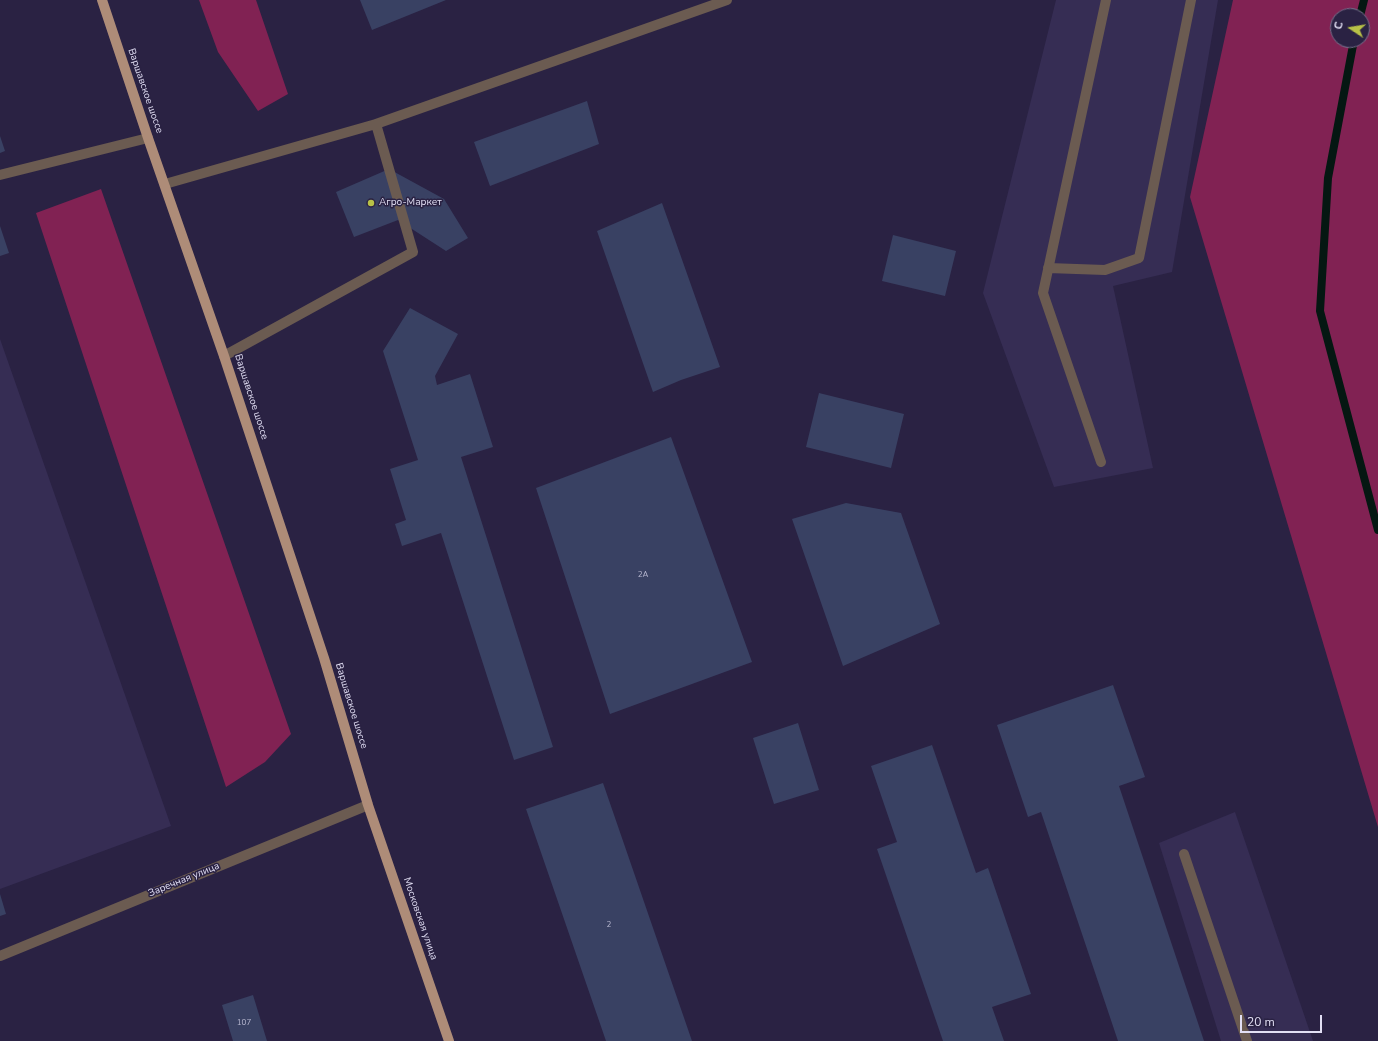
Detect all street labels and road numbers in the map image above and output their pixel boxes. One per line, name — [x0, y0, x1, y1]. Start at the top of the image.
street label: Варшавское шоссе — [125, 47, 165, 135]
street label: Варшавское шоссе — [232, 353, 270, 441]
street label: Варшавское шоссе — [332, 662, 370, 750]
street label: Заречная улица — [147, 860, 221, 900]
street label: Московская улица — [400, 876, 440, 962]

